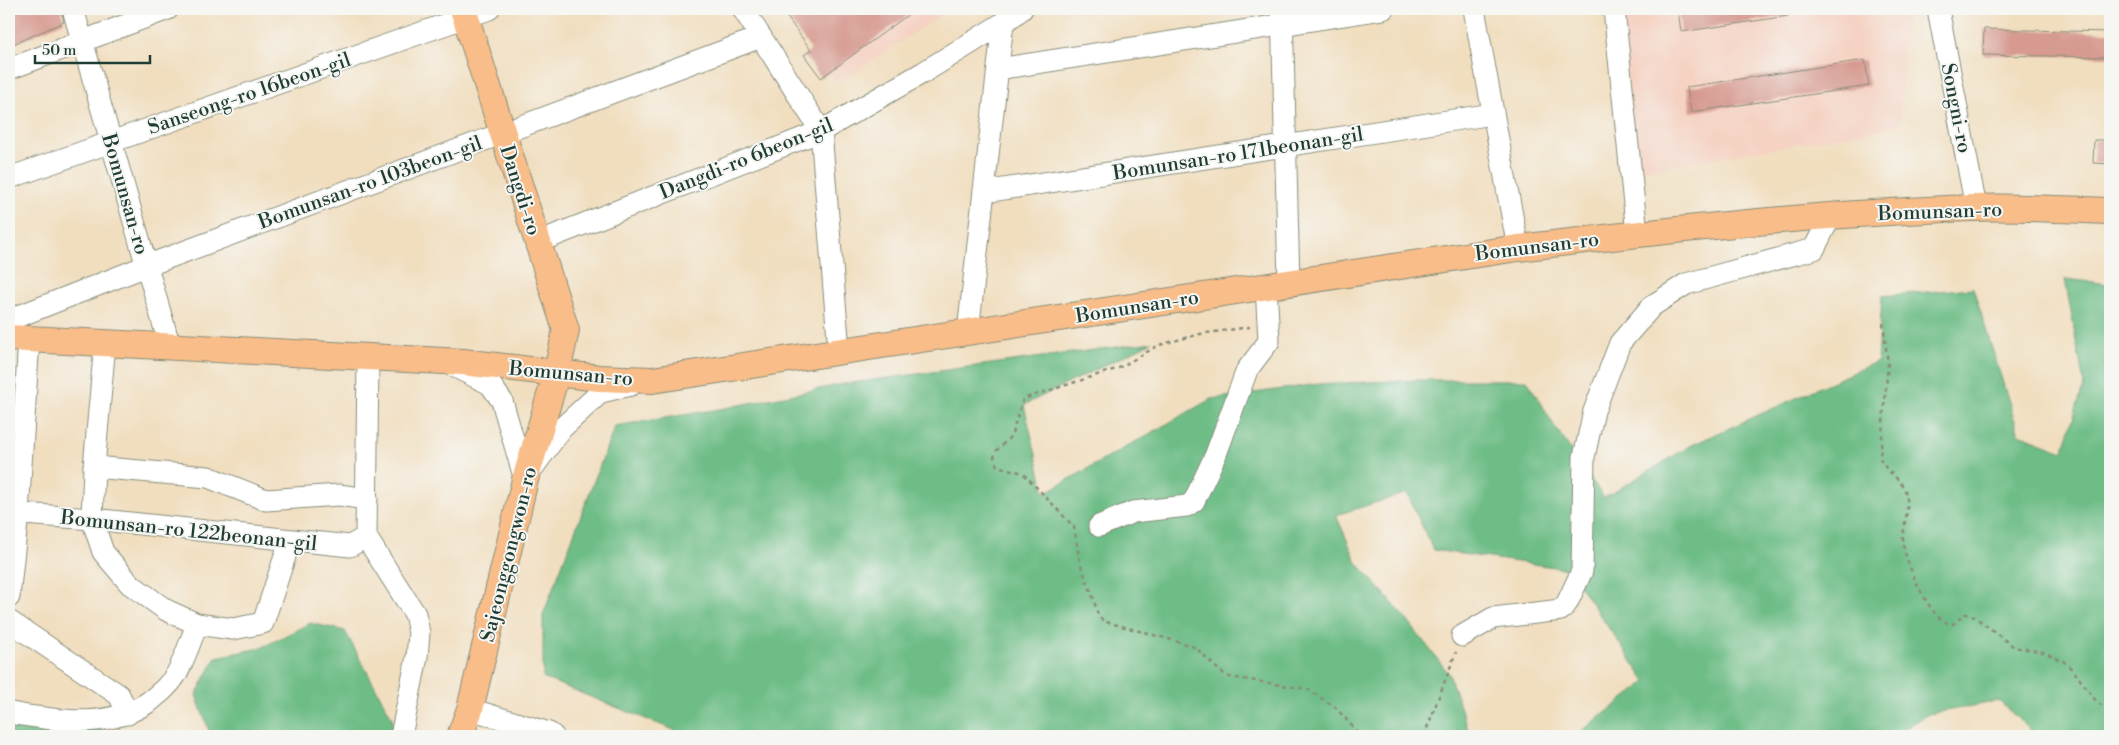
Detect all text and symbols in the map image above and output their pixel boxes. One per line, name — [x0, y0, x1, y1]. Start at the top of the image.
scale bar — [35, 32, 150, 64]
text: 50 m — [42, 41, 76, 60]
street label: Sanseong-ro 16beon-gil — [145, 48, 354, 141]
street label: Songni-ro — [1935, 61, 1976, 155]
street label: Dangdi-ro 6beon-gil — [656, 113, 837, 206]
street label: Bomunsan-ro 171beonan-gil — [1110, 122, 1365, 187]
street label: Bomunsan-ro — [95, 130, 154, 258]
street label: Bomunsan-ro 103beon-gil — [254, 131, 486, 236]
street label: Dangdi-ro — [493, 142, 546, 239]
street label: Bomunsan-ro — [1876, 198, 2003, 227]
street label: Bomunsan-ro — [1473, 227, 1600, 268]
street label: Bomunsan-ro — [1073, 285, 1201, 330]
street label: Bomunsan-ro — [507, 357, 634, 392]
street label: Sajeonggongwon-ro — [476, 464, 543, 645]
street label: Bomunsan-ro 122beonan-gil — [58, 505, 318, 557]

